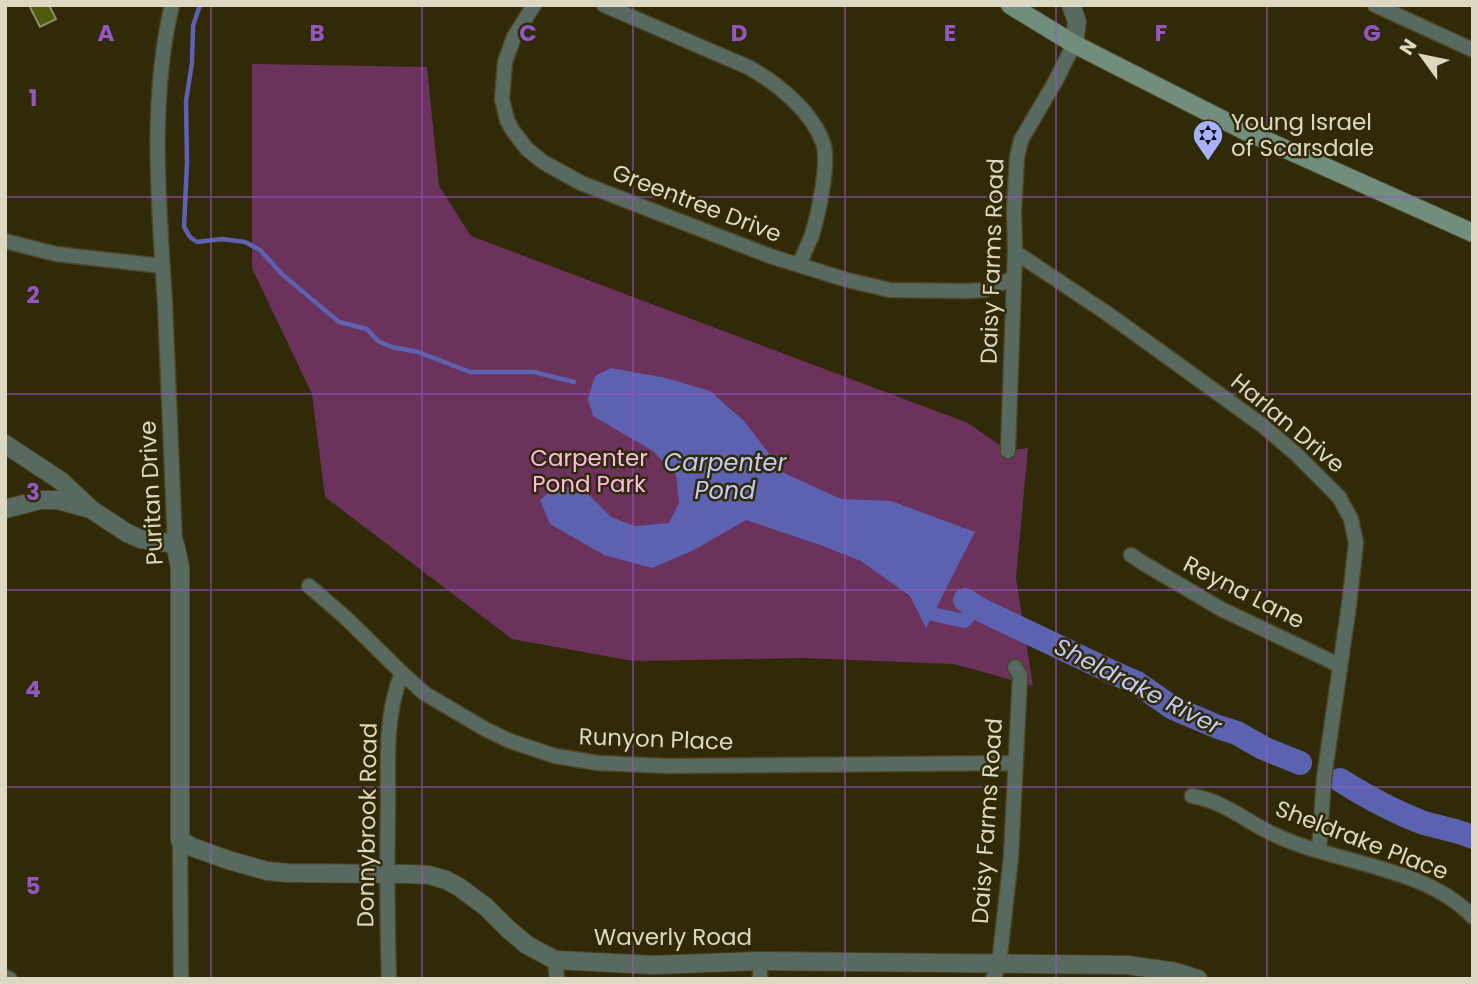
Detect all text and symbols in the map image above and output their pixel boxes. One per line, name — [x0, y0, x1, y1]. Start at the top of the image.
text: A — [98, 17, 115, 49]
text: B — [309, 17, 325, 49]
text: C — [519, 17, 537, 49]
text: D — [731, 17, 747, 49]
text: E — [944, 17, 956, 49]
text: F — [1155, 17, 1167, 49]
text: G — [1363, 17, 1381, 49]
north arrow — [1387, 21, 1457, 91]
text: N — [1393, 34, 1423, 60]
text: 1 — [29, 82, 37, 114]
place label: Young Israel of Scarsdale — [1231, 106, 1374, 164]
synagogue icon: Young Israel of Scarsdale — [1191, 118, 1225, 162]
street label: Greentree Drive — [608, 156, 786, 250]
street label: Daisy Farms Road — [972, 158, 1012, 364]
text: 2 — [26, 279, 40, 311]
street label: Harlan Drive — [1224, 366, 1352, 480]
street label: Puritan Drive — [131, 420, 171, 566]
park label: Carpenter Pond Park — [530, 442, 648, 500]
water label: Carpenter Pond — [664, 446, 787, 507]
text: 3 — [26, 476, 40, 508]
street label: Reyna Lane — [1178, 548, 1310, 636]
water label: Sheldrake River — [1049, 630, 1228, 743]
text: 4 — [25, 673, 41, 705]
street label: Daisy Farms Road — [964, 717, 1010, 925]
street label: Runyon Place — [578, 720, 734, 758]
street label: Donnybrook Road — [349, 722, 385, 928]
street label: Sheldrake Place — [1271, 792, 1453, 888]
text: 5 — [26, 870, 40, 902]
street label: Waverly Road — [594, 921, 752, 953]

